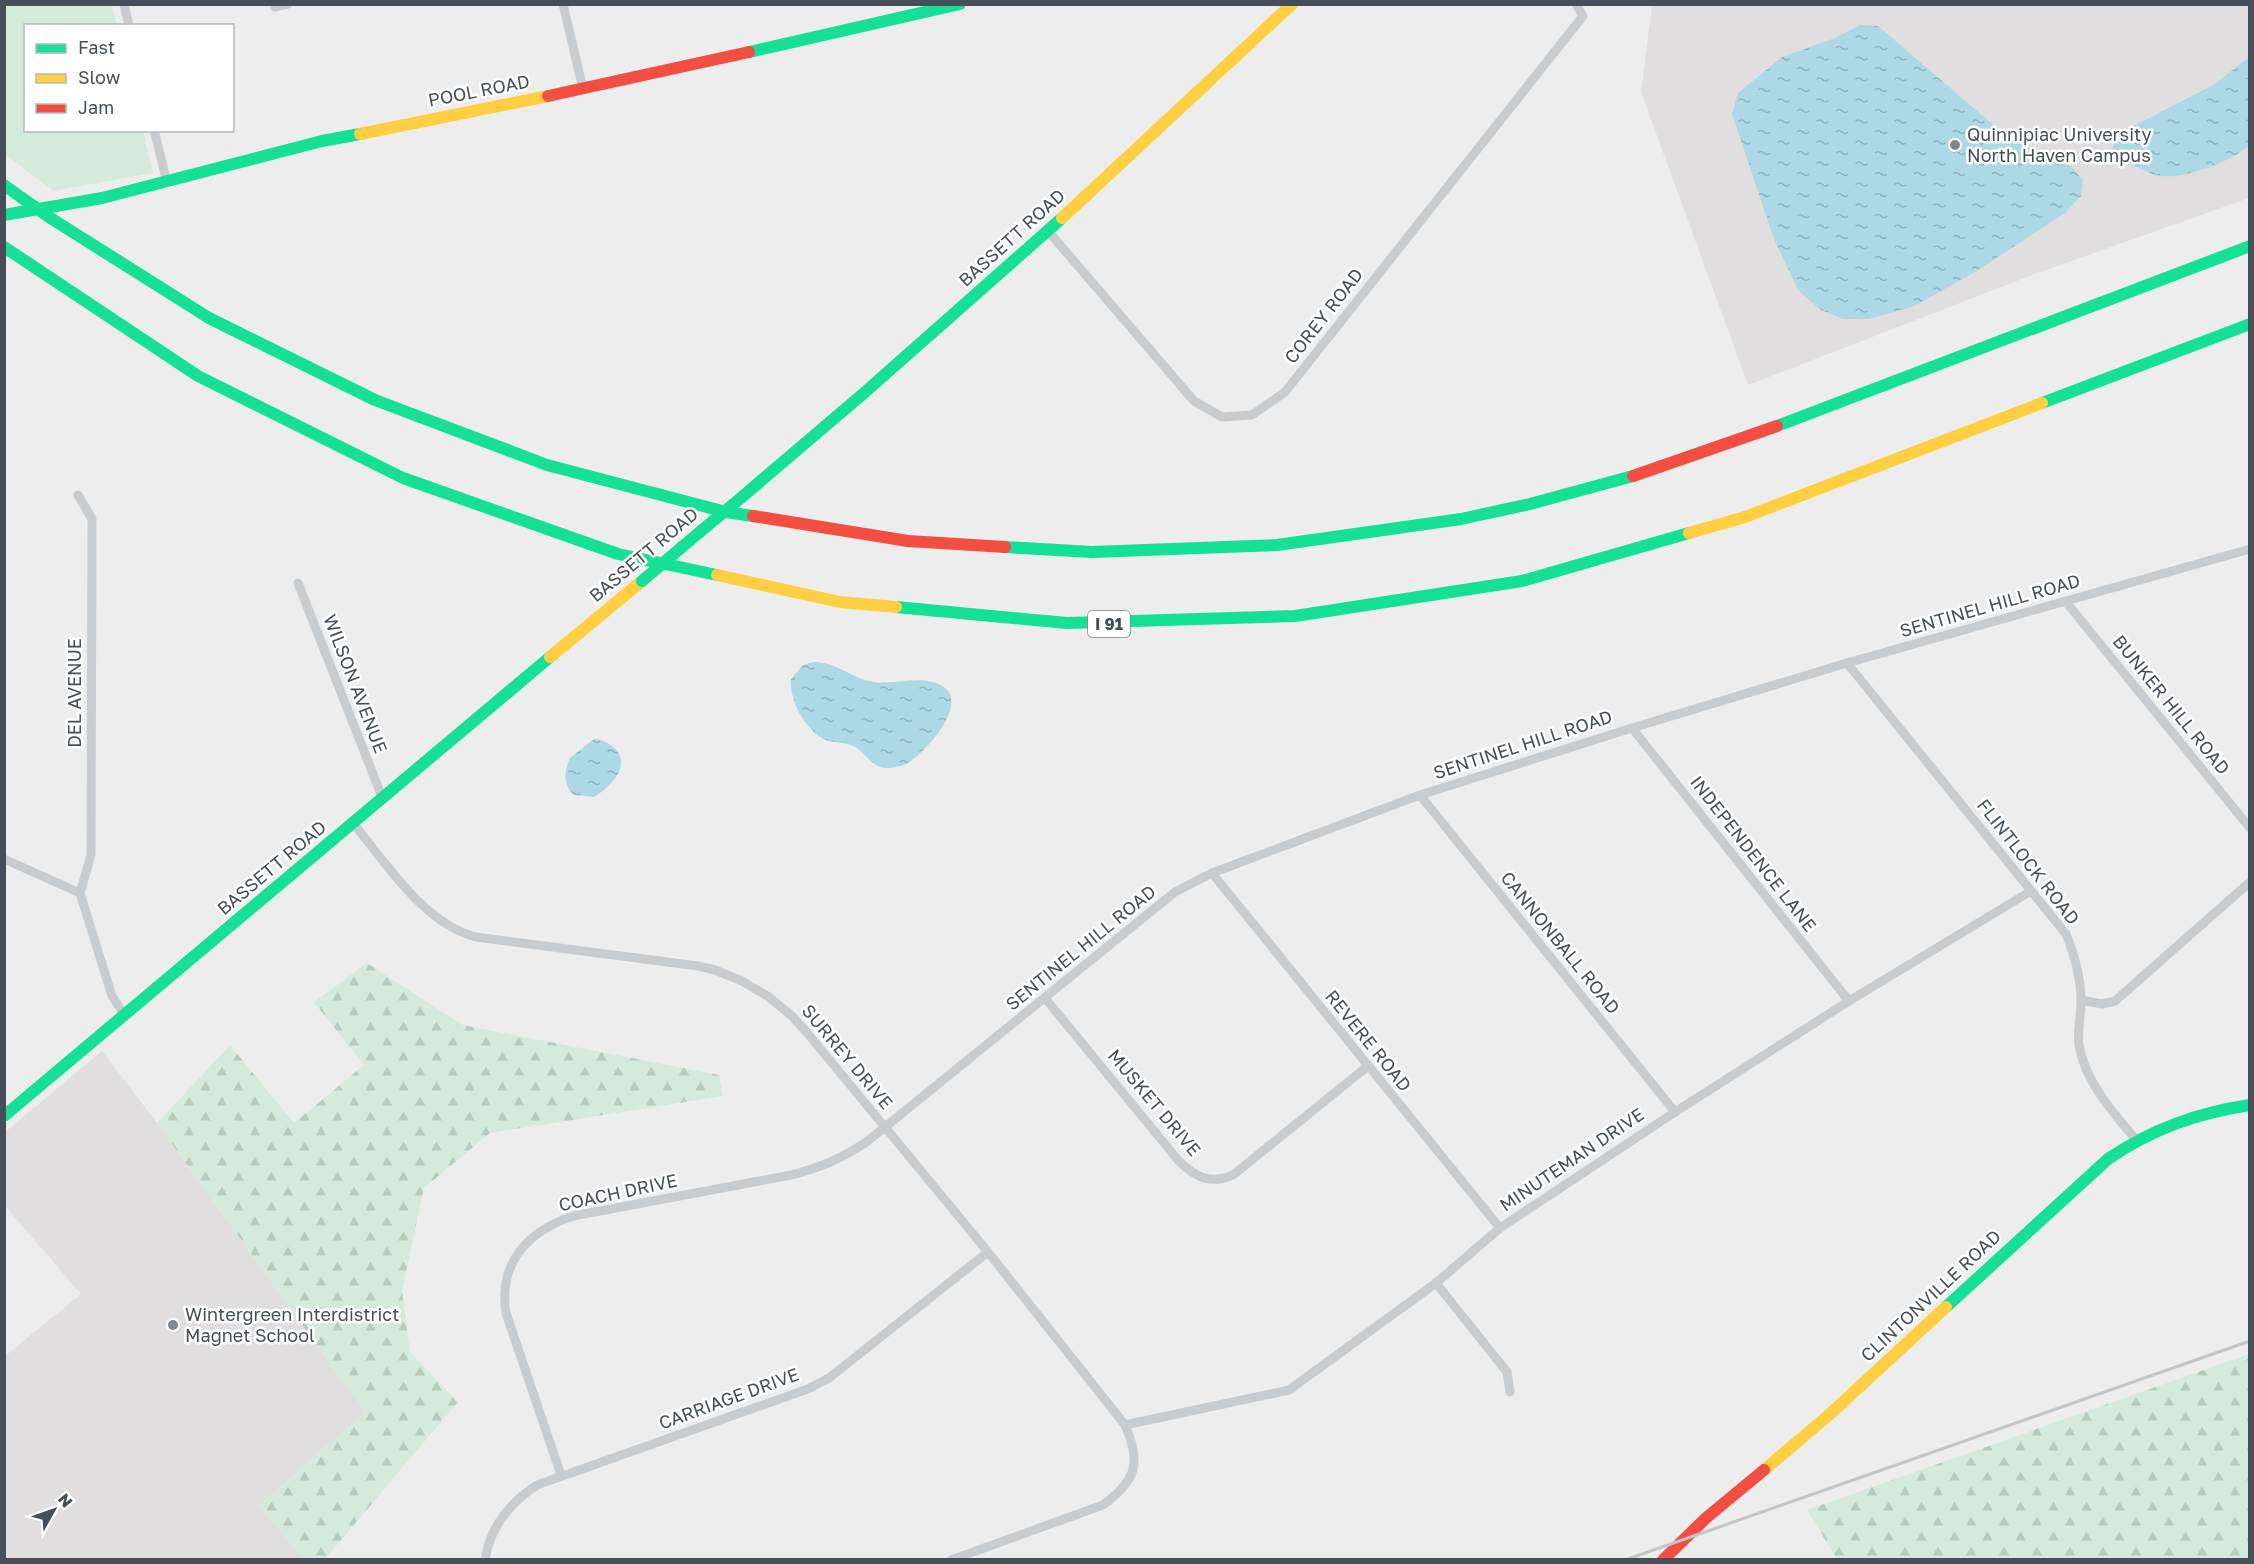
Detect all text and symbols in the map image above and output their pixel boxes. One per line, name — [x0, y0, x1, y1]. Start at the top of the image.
legend — [24, 24, 234, 132]
text: Fast — [78, 36, 115, 58]
text: Slow — [78, 66, 121, 88]
street label: POOL ROAD — [426, 69, 531, 111]
text: Jam — [78, 96, 114, 118]
place label: Quinnipiac University North Haven Campus — [1967, 123, 2152, 166]
marker: Quinnipiac University North Haven Campus — [1948, 138, 1962, 152]
street label: BASSETT ROAD — [954, 184, 1069, 291]
street label: COREY ROAD — [1279, 263, 1367, 367]
street label: BASSETT ROAD — [585, 502, 702, 606]
street label: SENTINEL HILL ROAD — [1897, 569, 2082, 641]
street label: WILSON AVENUE — [319, 611, 393, 756]
road number: I 91 — [1088, 611, 1130, 637]
street label: BUNKER HILL ROAD — [2109, 630, 2235, 779]
street label: DEL AVENUE — [63, 638, 85, 748]
street label: SENTINEL HILL ROAD — [1431, 705, 1615, 783]
street label: INDEPENDENCE LANE — [1686, 771, 1822, 936]
street label: FLINTLOCK ROAD — [1973, 794, 2085, 929]
street label: BASSETT ROAD — [213, 815, 330, 919]
street label: CANNONBALL ROAD — [1497, 867, 1625, 1018]
street label: SENTINEL HILL ROAD — [1001, 880, 1160, 1014]
street label: REVERE ROAD — [1321, 985, 1416, 1095]
street label: SURREY DRIVE — [798, 1000, 898, 1113]
street label: MUSKET DRIVE — [1104, 1044, 1206, 1160]
street label: MINUTEMAN DRIVE — [1495, 1103, 1648, 1216]
street label: COACH DRIVE — [556, 1169, 679, 1215]
street label: CLINTONVILLE ROAD — [1856, 1225, 2005, 1366]
place label: Wintergreen Interdistrict Magnet School — [185, 1303, 399, 1346]
marker: Wintergreen Interdistrict Magnet School — [166, 1318, 180, 1332]
street label: CARRIAGE DRIVE — [656, 1363, 802, 1434]
north arrow — [24, 1480, 84, 1540]
text: N — [54, 1489, 77, 1511]

